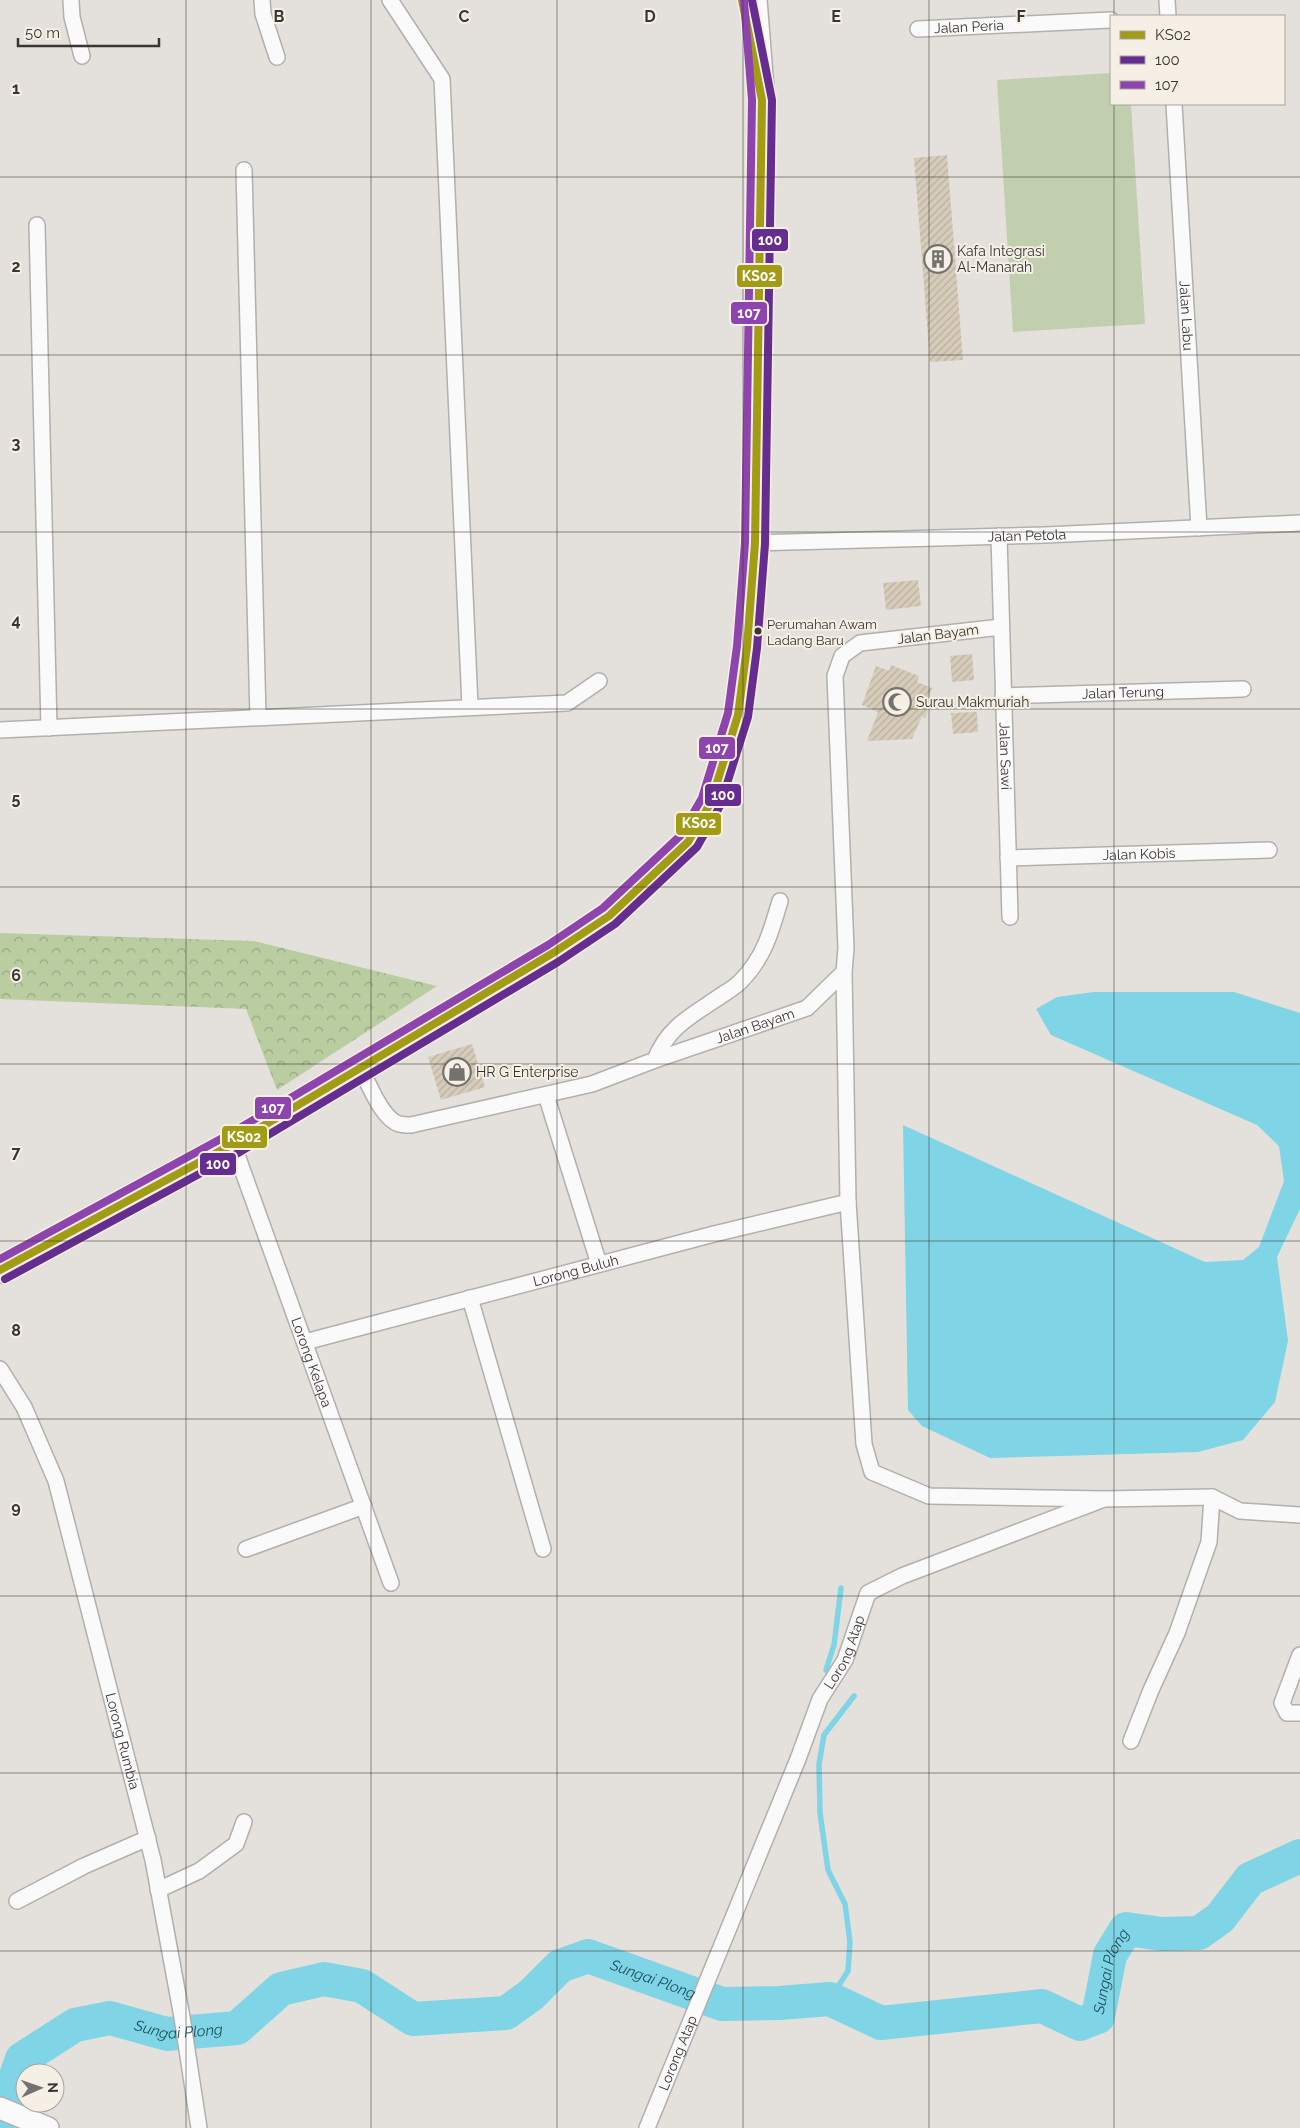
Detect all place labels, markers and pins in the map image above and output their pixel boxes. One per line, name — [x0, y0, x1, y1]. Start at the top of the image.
place label: Kafa Integrasi Al-Manarah — [957, 243, 1045, 275]
building icon: Kafa Integrasi Al-Manarah — [923, 244, 953, 274]
place label: Perumahan Awam Ladang Baru — [767, 617, 877, 648]
marker: Perumahan Awam Ladang Baru — [753, 626, 763, 636]
mosque icon: Surau Makmuriah — [882, 687, 912, 717]
place label: Surau Makmuriah — [916, 694, 1029, 710]
shop icon: HR G Enterprise — [442, 1057, 472, 1087]
place label: HR G Enterprise — [476, 1064, 578, 1080]

